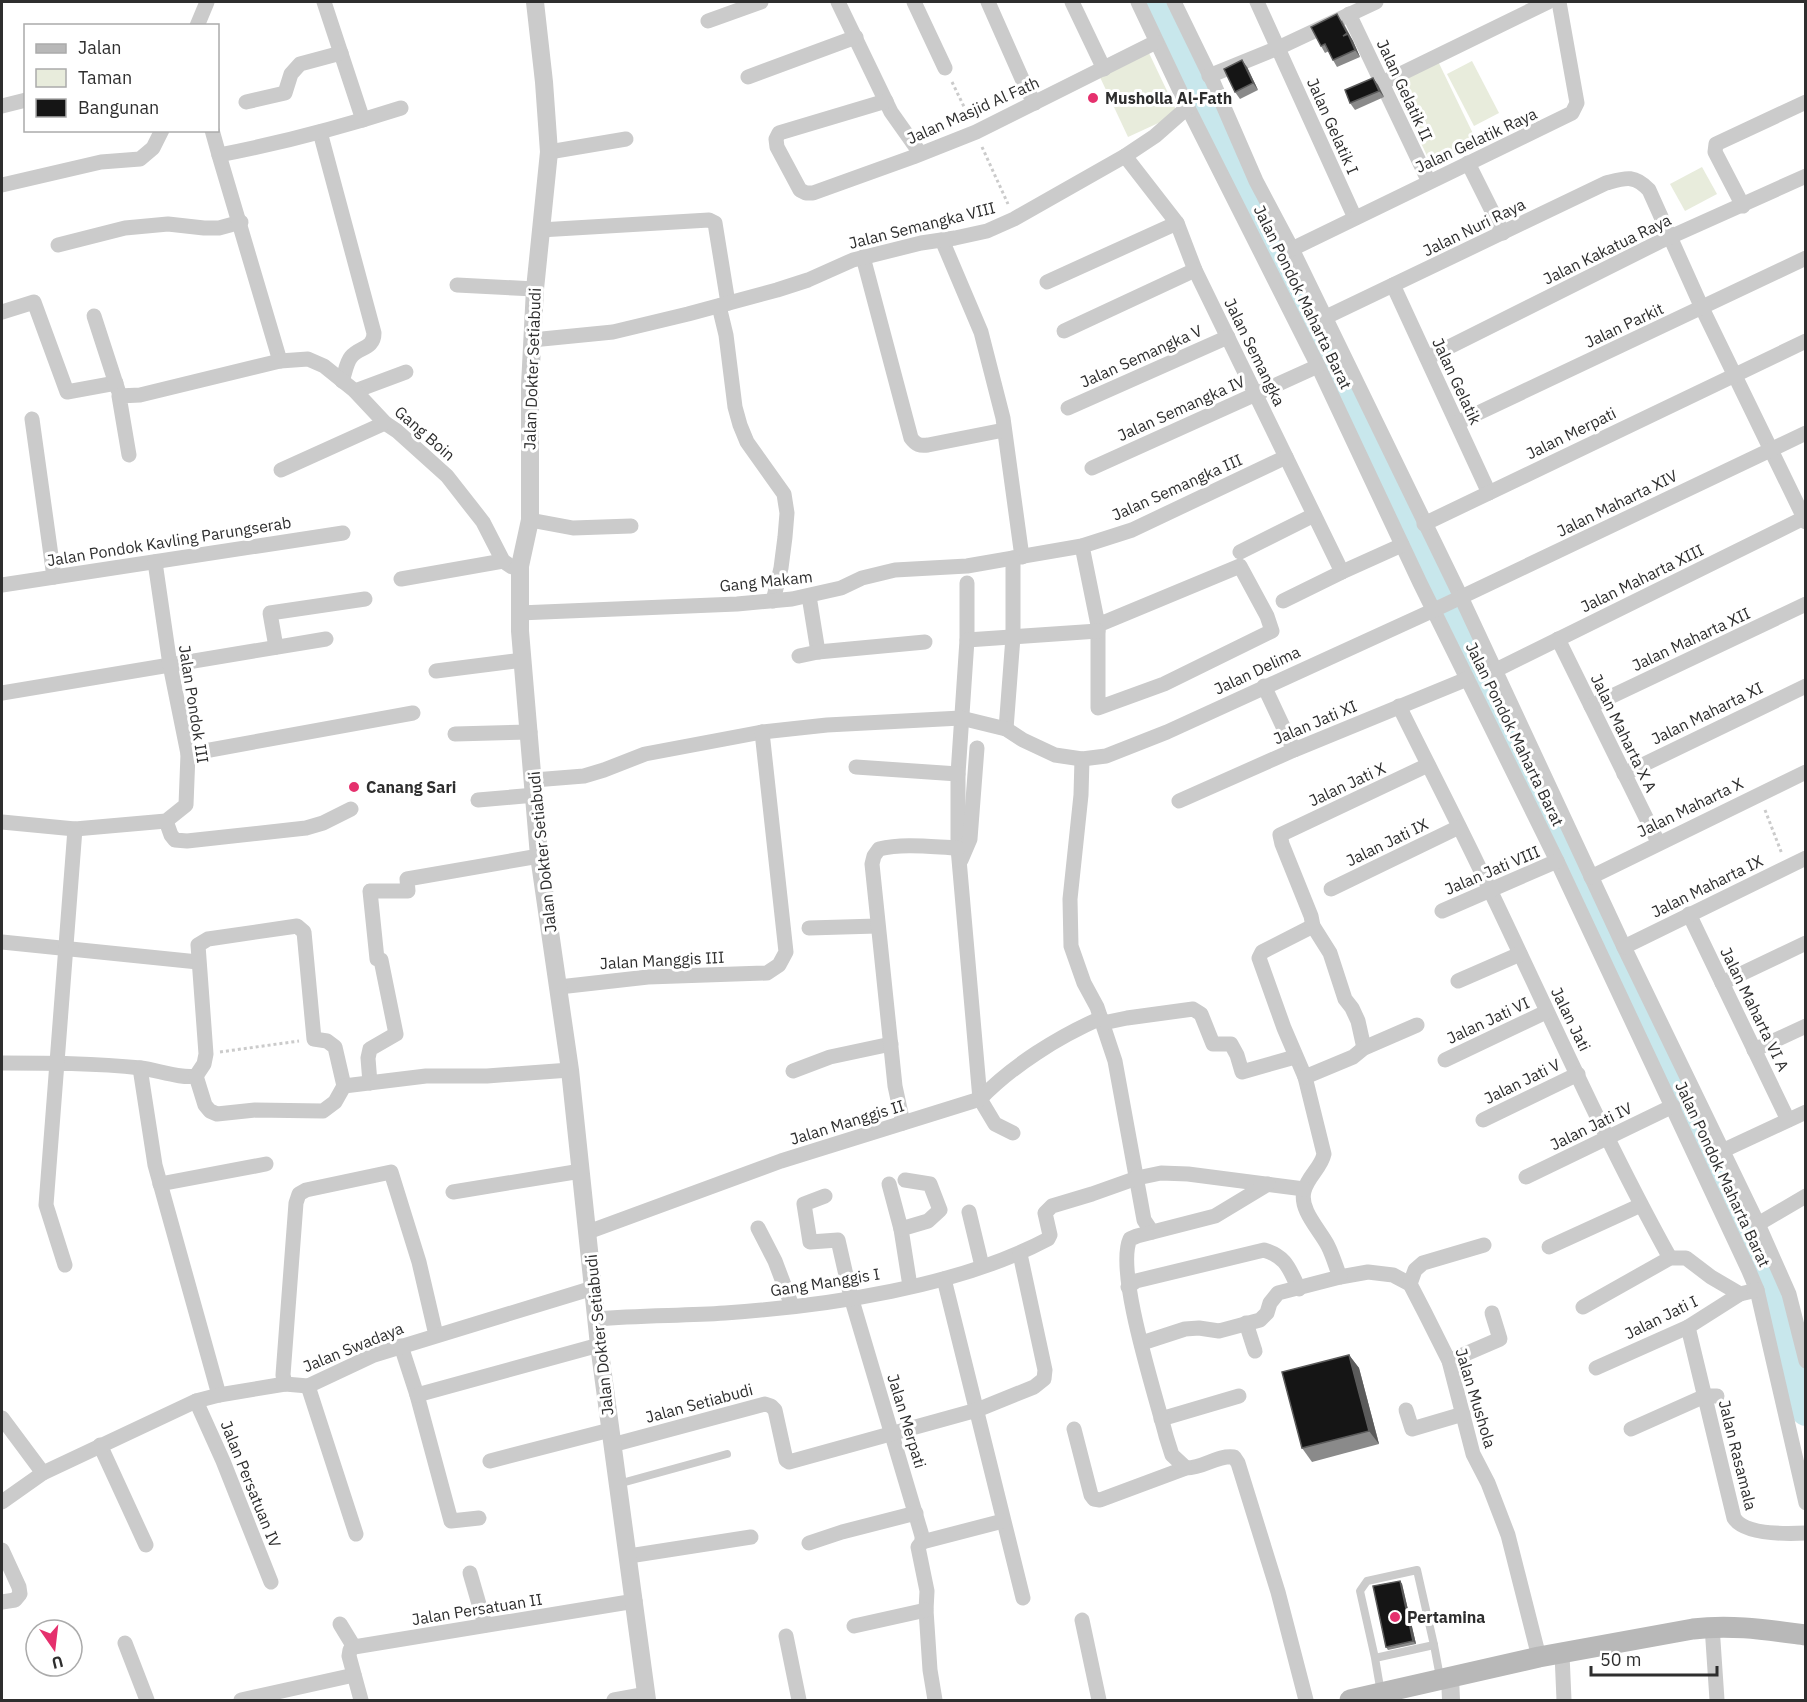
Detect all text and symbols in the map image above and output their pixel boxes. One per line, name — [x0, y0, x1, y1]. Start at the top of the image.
legend — [24, 24, 219, 132]
text: Jalan — [78, 36, 122, 59]
street label: Jalan Gelatik II — [1373, 36, 1437, 144]
text: Taman — [78, 66, 132, 89]
street label: Jalan Masjid Al Fath — [904, 72, 1042, 148]
street label: Jalan Gelatik I — [1303, 75, 1363, 177]
place label: Musholla Al-Fath — [1105, 88, 1232, 108]
marker: Musholla Al-Fath — [1086, 91, 1100, 105]
text: Bangunan — [78, 96, 159, 119]
street label: Jalan Gelatik Raya — [1412, 103, 1540, 177]
street label: Jalan Nuri Raya — [1420, 193, 1529, 260]
street label: Jalan Semangka VIII — [847, 197, 997, 253]
street label: Jalan Pondok Maharta Barat — [1250, 202, 1356, 392]
street label: Jalan Kakatua Raya — [1540, 209, 1675, 289]
street label: Jalan Dokter Setiabudi — [519, 288, 545, 450]
street label: Jalan Semangka — [1220, 295, 1290, 410]
street label: Jalan Parkit — [1581, 298, 1667, 352]
street label: Jalan Semangka V — [1077, 320, 1205, 392]
street label: Jalan Gelatik — [1428, 334, 1486, 428]
street label: Jalan Semangka IV — [1114, 371, 1248, 445]
street label: Gang Boin — [391, 401, 459, 465]
street label: Jalan Merpati — [1523, 403, 1619, 463]
street label: Jalan Semangka III — [1109, 449, 1245, 525]
street label: Jalan Maharta XIV — [1554, 465, 1681, 541]
street label: Jalan Pondok Kavling Parungserab — [45, 512, 293, 570]
street label: Jalan Maharta XIII — [1577, 540, 1707, 616]
street label: Gang Makam — [719, 566, 813, 596]
street label: Jalan Maharta XII — [1629, 603, 1753, 675]
street label: Jalan Pondok Maharta Barat — [1462, 639, 1568, 829]
street label: Jalan Delima — [1211, 641, 1304, 699]
street label: Jalan Pondok III — [175, 643, 213, 765]
street label: Jalan Maharta X A — [1587, 670, 1661, 796]
street label: Jalan Maharta XI — [1648, 677, 1766, 749]
street label: Jalan Jati XI — [1270, 695, 1360, 749]
street label: Jalan Jati X — [1305, 757, 1389, 810]
street label: Jalan Dokter Setiabudi — [524, 770, 560, 934]
street label: Jalan Maharta X — [1634, 773, 1746, 841]
place label: Canang Sari — [366, 777, 456, 797]
marker: Canang Sari — [347, 780, 361, 794]
street label: Jalan Jati IX — [1343, 813, 1431, 870]
street label: Jalan Jati VIII — [1441, 841, 1543, 899]
street label: Jalan Maharta IX — [1648, 850, 1766, 922]
street label: Jalan Maharta VI A — [1716, 944, 1794, 1074]
street label: Jalan Manggis III — [599, 947, 725, 973]
street label: Jalan Jati — [1547, 984, 1595, 1054]
street label: Jalan Jati VI — [1444, 992, 1532, 1048]
street label: Jalan Jati V — [1481, 1054, 1564, 1108]
street label: Jalan Pondok Maharta Barat — [1671, 1078, 1775, 1270]
street label: Jalan Manggis II — [787, 1095, 907, 1149]
street label: Jalan Jati IV — [1547, 1097, 1635, 1154]
street label: Jalan Dokter Setiabudi — [581, 1253, 617, 1417]
street label: Gang Manggis I — [769, 1263, 881, 1301]
street label: Jalan Jati I — [1621, 1291, 1701, 1343]
street label: Jalan Swadaya — [300, 1318, 407, 1376]
street label: Jalan Mushola — [1451, 1346, 1501, 1451]
street label: Jalan Merpati — [883, 1371, 931, 1471]
street label: Jalan Setiabudi — [643, 1379, 755, 1427]
street label: Jalan Rasamala — [1715, 1398, 1761, 1513]
street label: Jalan Persatuan IV — [216, 1418, 286, 1551]
street label: Jalan Persatuan II — [410, 1589, 544, 1629]
place label: Pertamina — [1407, 1607, 1485, 1627]
marker: Pertamina — [1388, 1610, 1402, 1624]
north arrow — [24, 1618, 84, 1678]
scale bar — [1591, 1639, 1717, 1677]
text: 50 m — [1600, 1648, 1642, 1671]
text: U — [50, 1652, 65, 1674]

